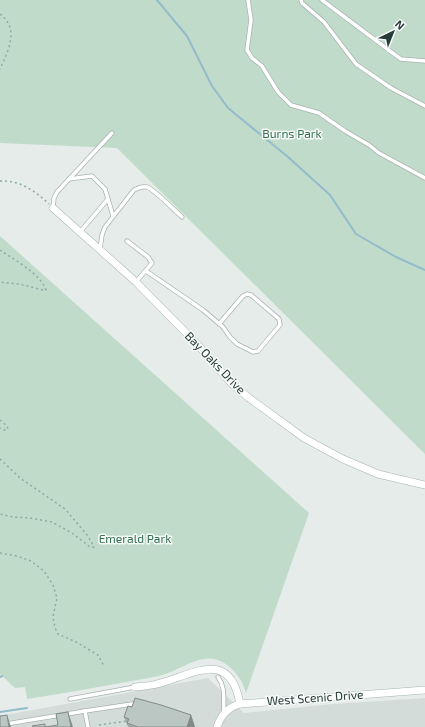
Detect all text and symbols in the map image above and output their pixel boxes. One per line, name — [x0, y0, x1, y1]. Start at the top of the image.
north arrow — [373, 12, 413, 52]
text: N — [393, 17, 408, 32]
park label: Burns Park — [262, 126, 322, 140]
street label: Bay Oaks Drive — [183, 328, 249, 396]
park label: Emerald Park — [99, 531, 171, 545]
street label: West Scenic Drive — [266, 687, 364, 707]

